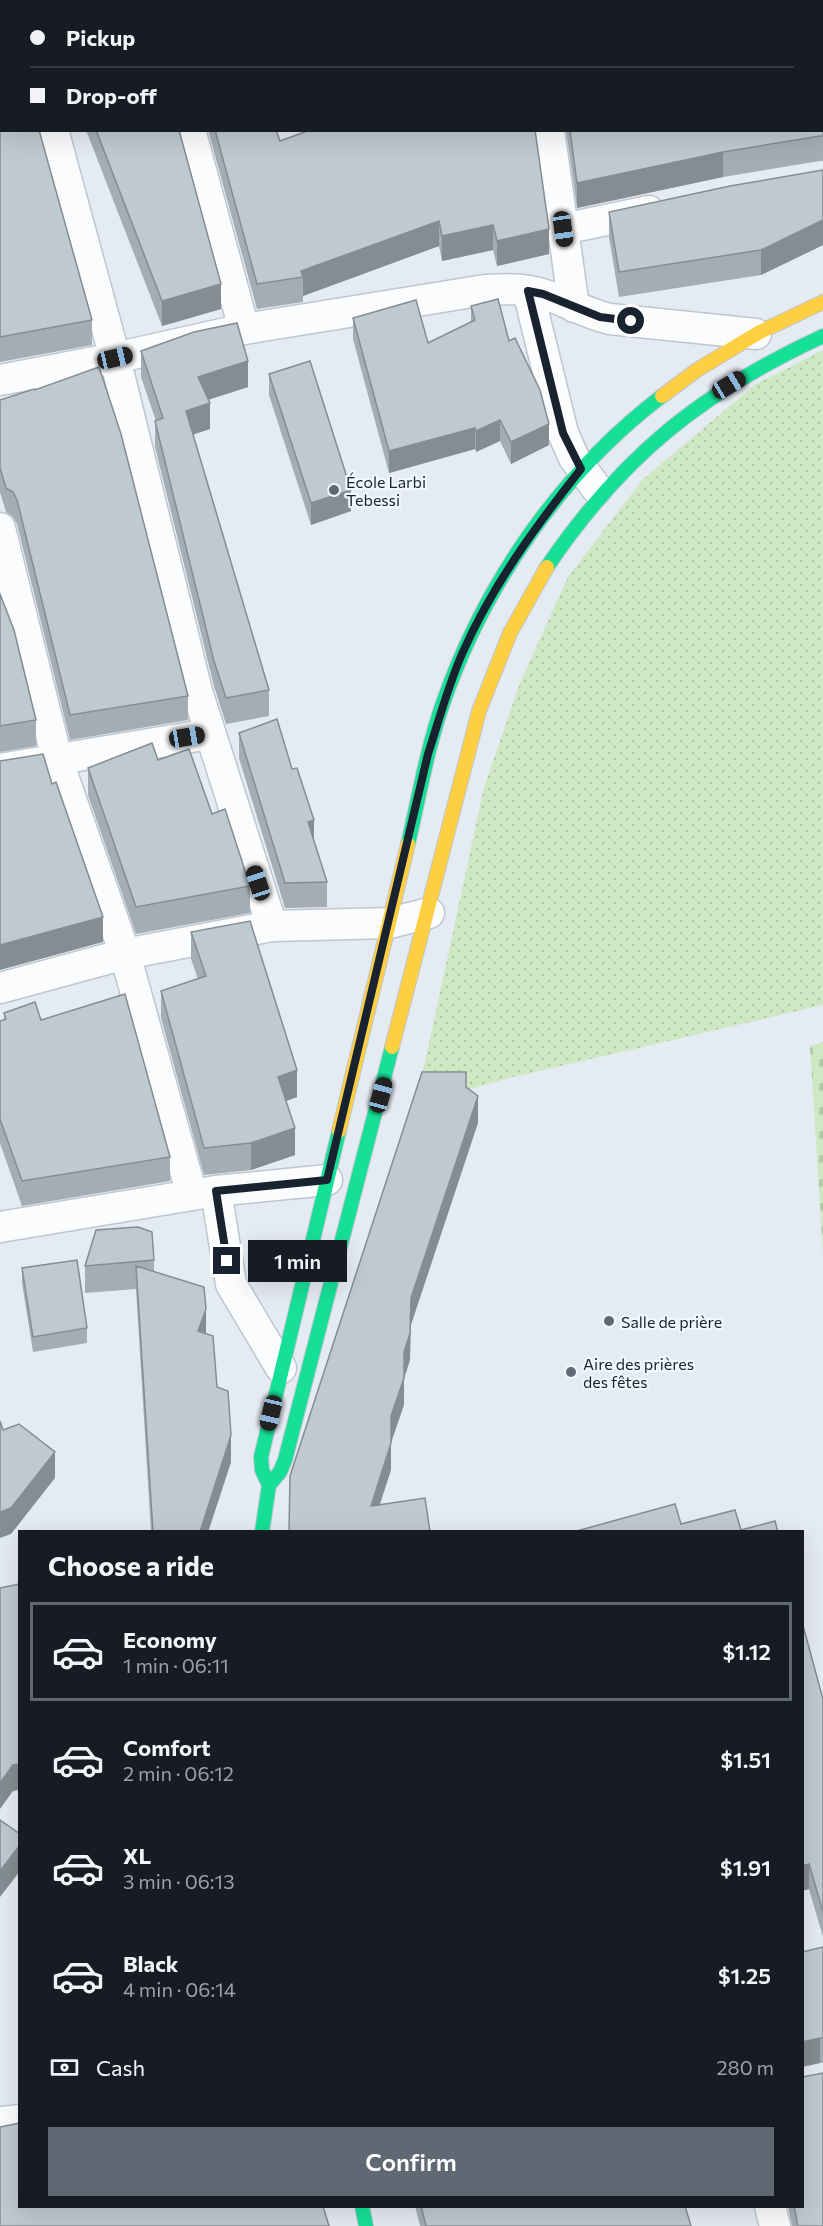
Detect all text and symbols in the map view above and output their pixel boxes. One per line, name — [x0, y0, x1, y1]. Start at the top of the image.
text: Pickup — [66, 24, 135, 51]
text: Drop-off — [66, 82, 157, 109]
car — [552, 210, 574, 248]
route start — [617, 307, 644, 334]
car — [95, 345, 135, 371]
car — [709, 368, 749, 402]
place label: École Larbi Tebessi — [346, 472, 426, 509]
marker: École Larbi Tebessi — [327, 483, 341, 497]
car — [168, 725, 206, 749]
car — [244, 863, 272, 903]
car — [368, 1075, 394, 1115]
callout: 1 min — [248, 1240, 347, 1282]
route end — [213, 1247, 240, 1274]
text: 1 min — [274, 1249, 321, 1273]
place label: Salle de prière — [621, 1312, 722, 1331]
marker: Salle de prière — [602, 1314, 616, 1328]
place label: Aire des prières des fêtes — [583, 1354, 694, 1391]
marker: Aire des prières des fêtes — [564, 1365, 578, 1379]
car — [258, 1393, 284, 1433]
text: Choose a ride — [48, 1549, 214, 1582]
icon: car — [51, 1625, 105, 1679]
text: Economy — [123, 1626, 217, 1653]
text: $1.12 — [723, 1638, 771, 1665]
text: 1 min · 06:11 — [123, 1653, 229, 1677]
icon: car — [51, 1733, 105, 1787]
text: Comfort — [123, 1734, 211, 1761]
text: $1.51 — [721, 1746, 771, 1773]
text: 2 min · 06:12 — [123, 1761, 234, 1785]
icon: car — [51, 1841, 105, 1895]
text: XL — [123, 1842, 151, 1869]
text: $1.91 — [720, 1854, 771, 1881]
text: 3 min · 06:13 — [123, 1869, 235, 1893]
icon: car — [51, 1949, 105, 2003]
text: Black — [123, 1950, 178, 1977]
text: $1.25 — [718, 1962, 771, 1989]
text: 4 min · 06:14 — [123, 1977, 236, 2001]
icon: cash — [48, 2051, 81, 2084]
text: Cash — [96, 2054, 145, 2081]
text: 280 m — [716, 2055, 774, 2079]
button: Confirm — [48, 2127, 774, 2196]

